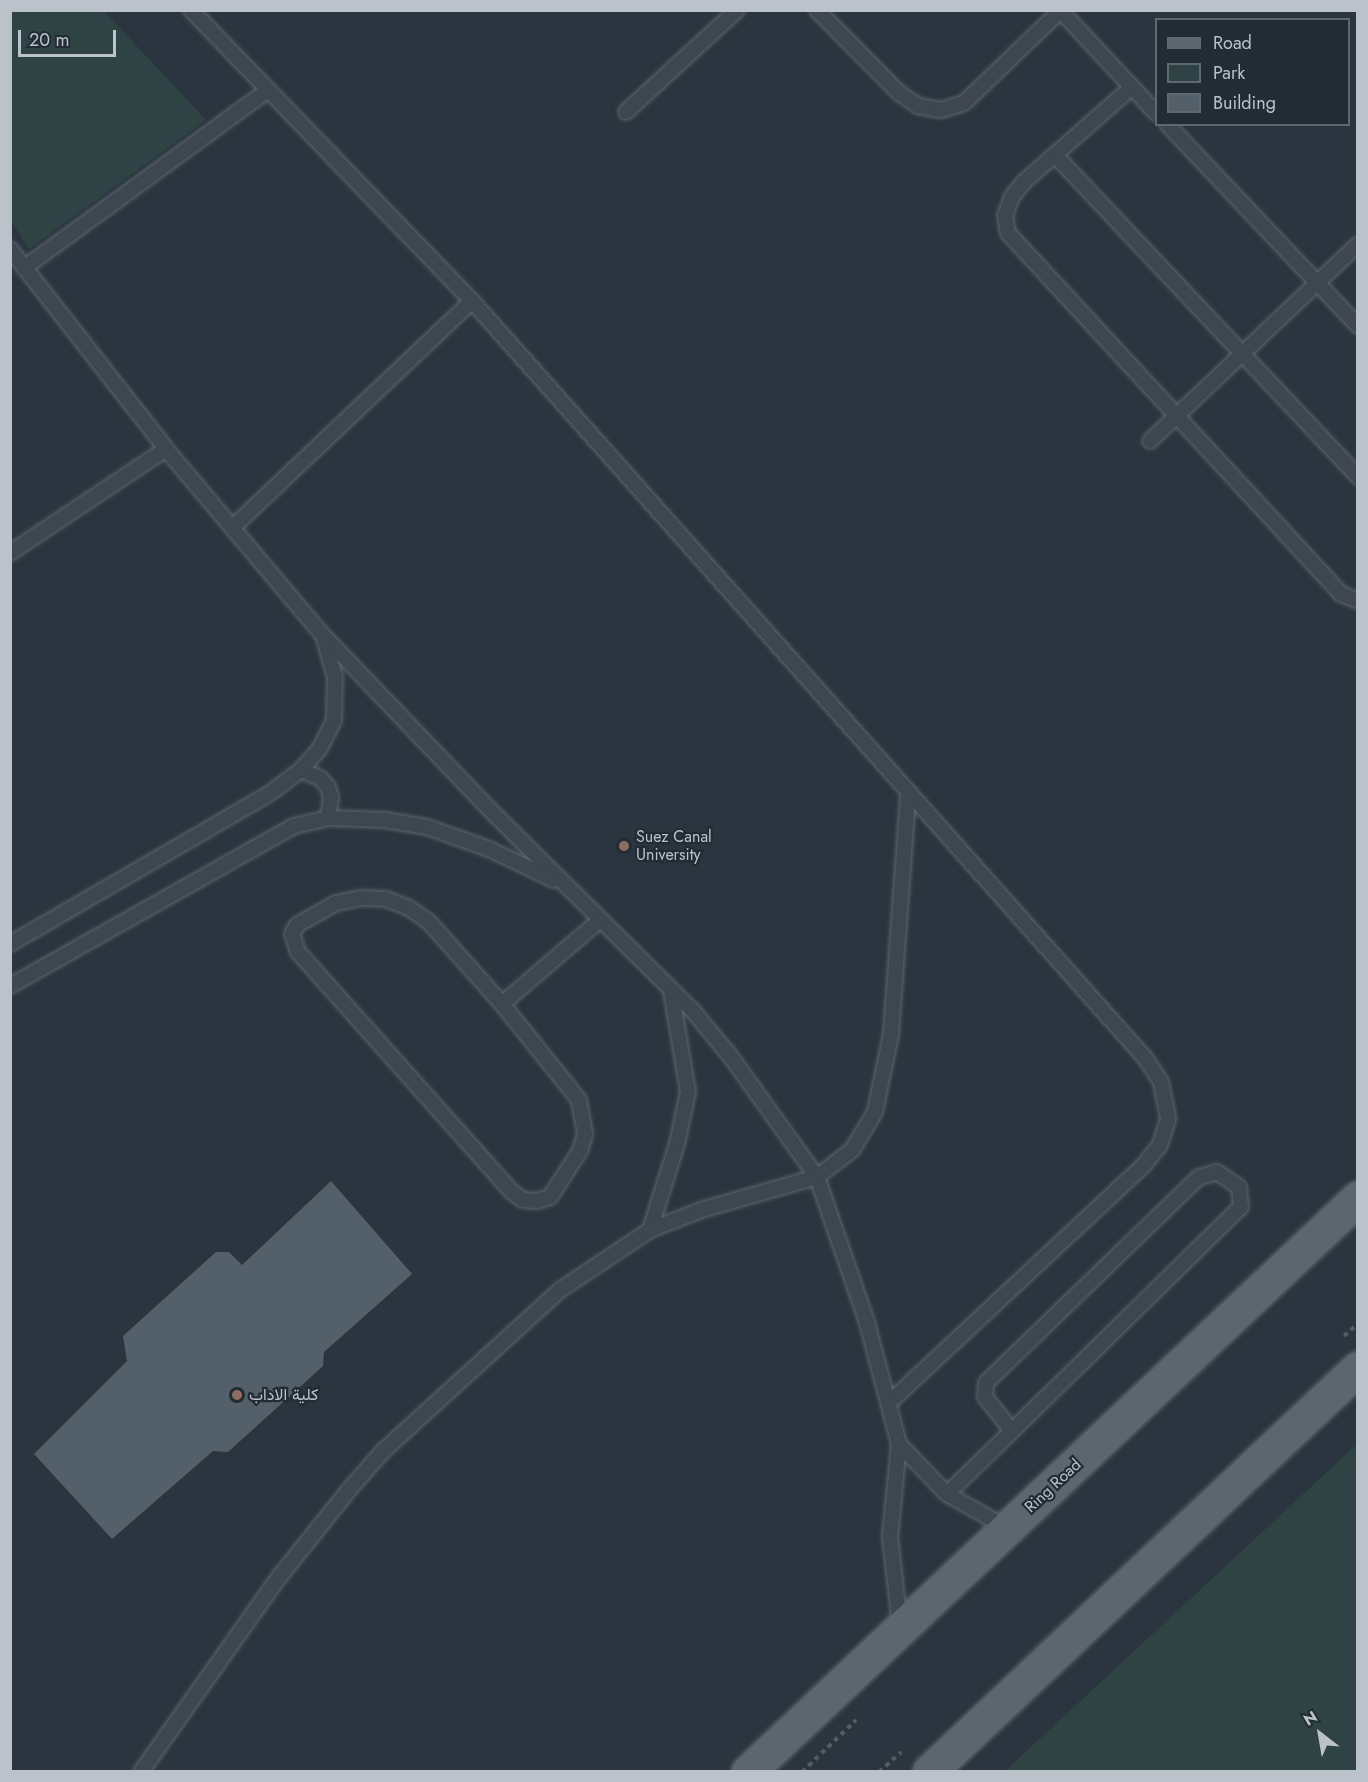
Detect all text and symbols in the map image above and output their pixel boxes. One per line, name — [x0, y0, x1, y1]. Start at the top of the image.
scale bar — [21, 18, 118, 56]
legend — [1155, 18, 1350, 126]
text: 20 m — [29, 27, 69, 53]
text: Road — [1213, 30, 1252, 56]
text: Park — [1213, 60, 1245, 86]
text: Building — [1213, 90, 1276, 116]
place label: Suez Canal University — [636, 827, 712, 865]
marker: Suez Canal University — [617, 839, 631, 853]
place label: كلية الاداب — [249, 1385, 318, 1405]
marker: كلية الاداب — [230, 1388, 244, 1402]
street label: Ring Road — [1021, 1455, 1085, 1517]
north arrow — [1290, 1704, 1350, 1764]
text: N — [1299, 1705, 1322, 1731]

